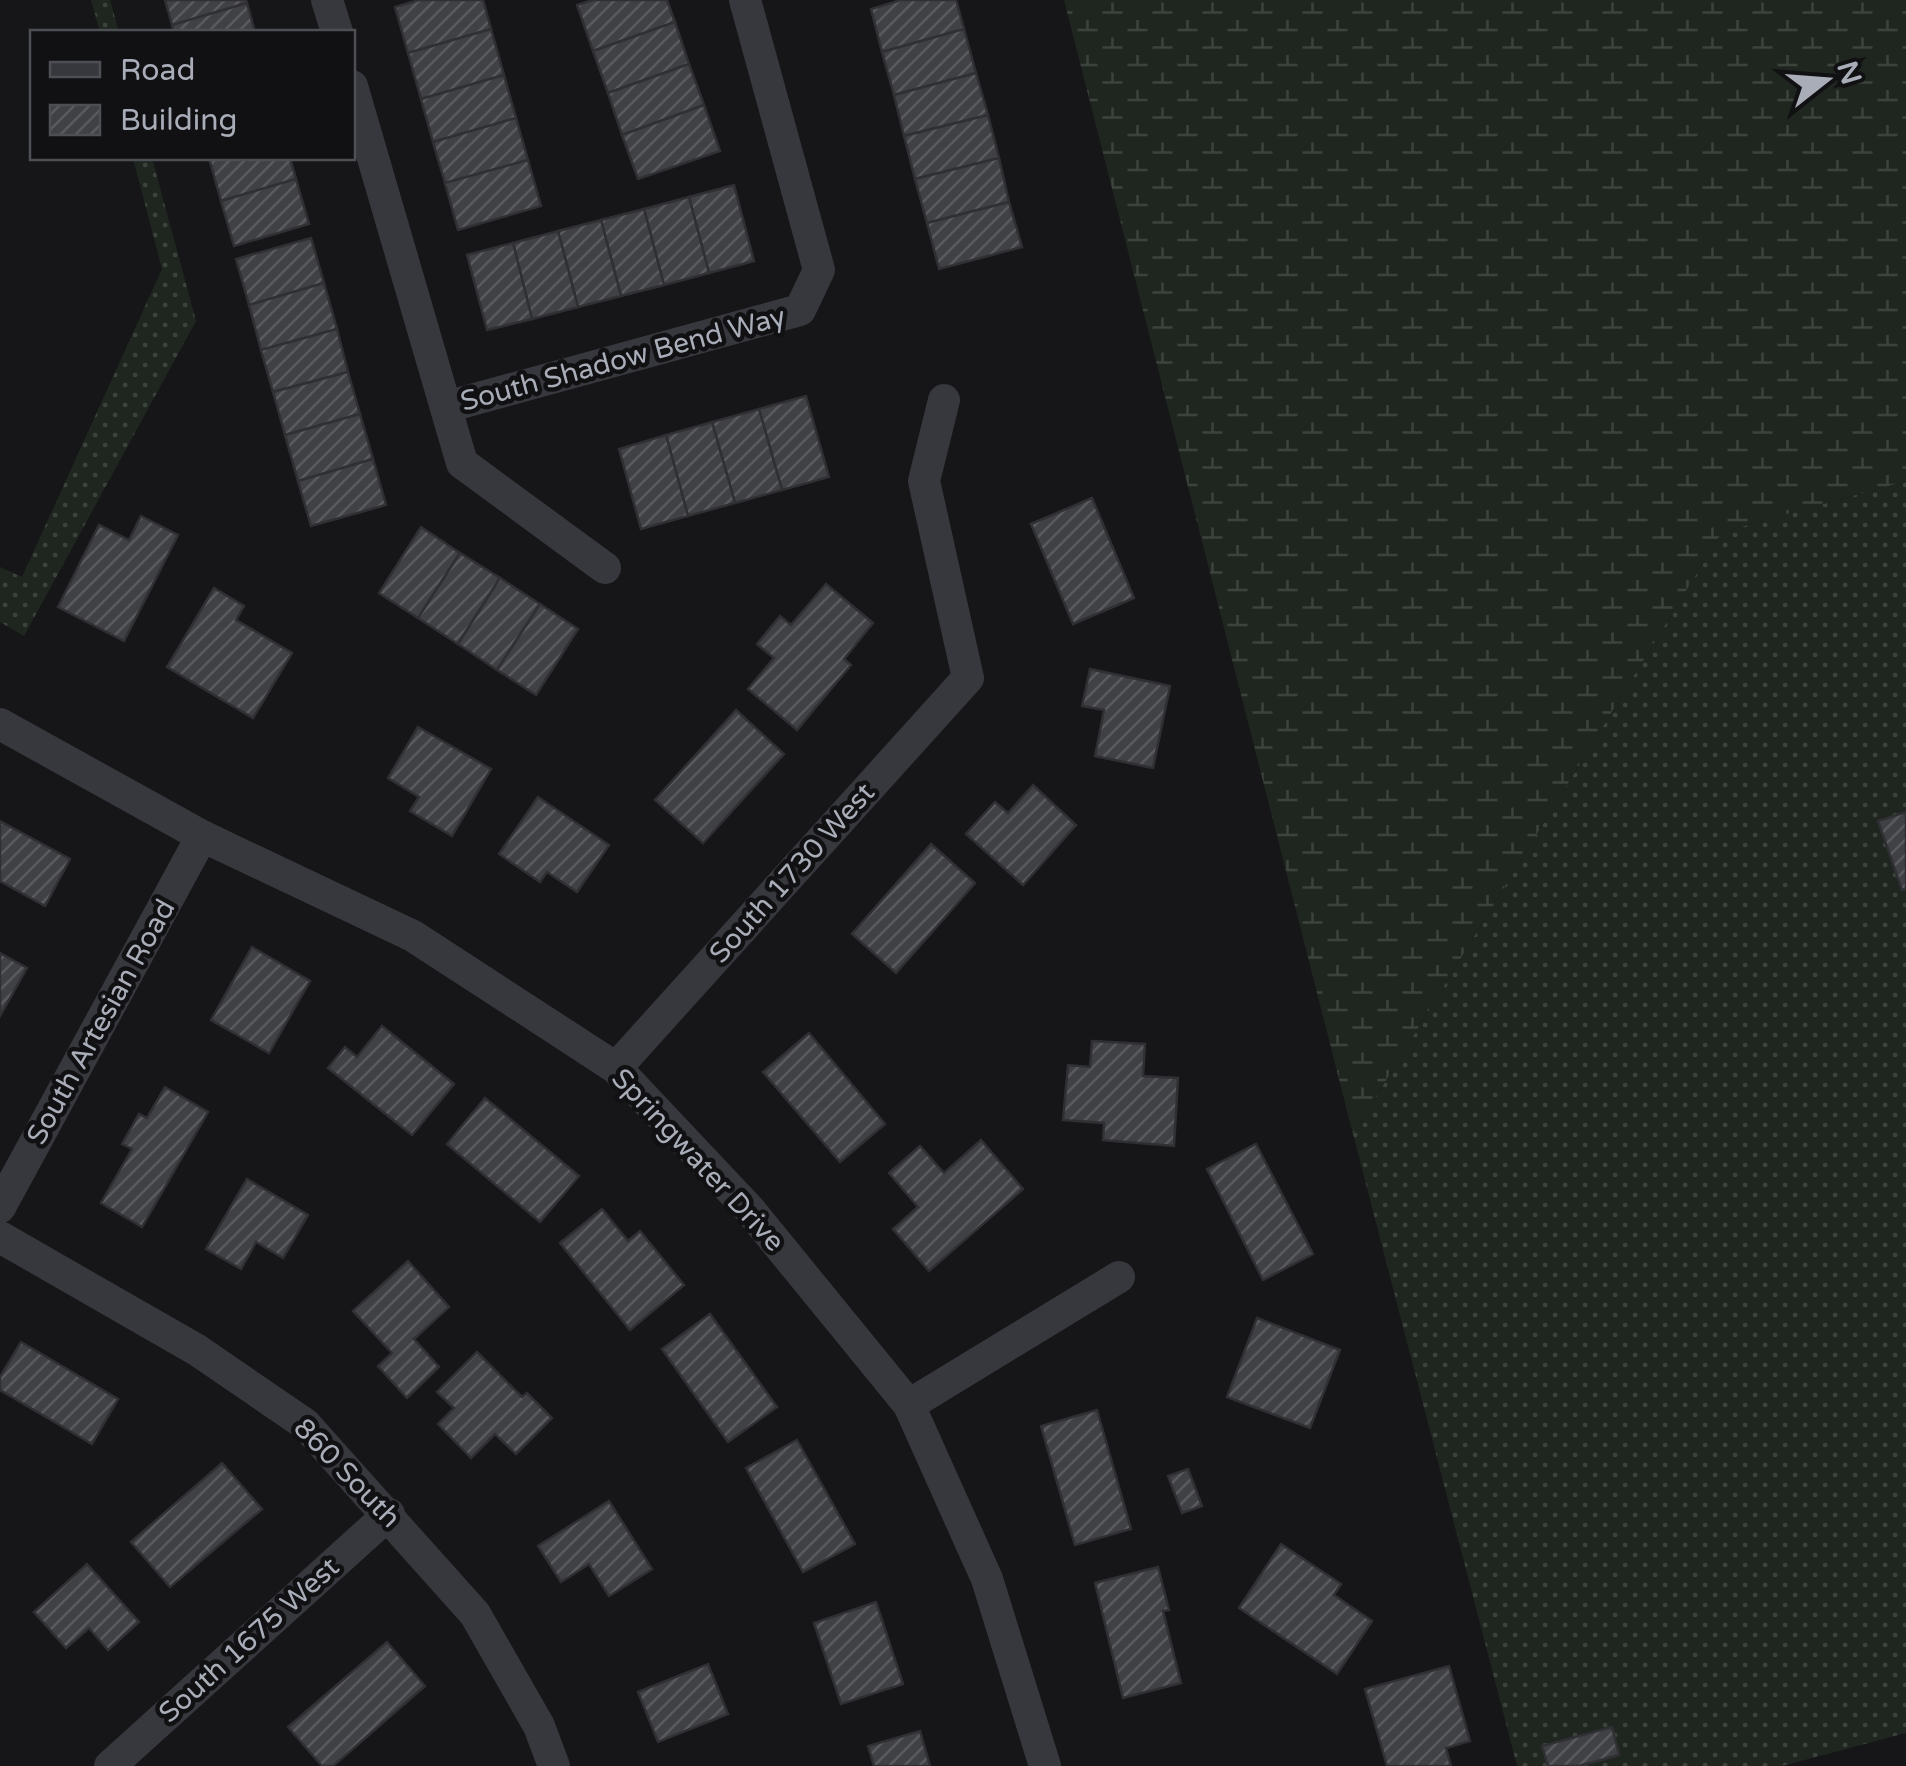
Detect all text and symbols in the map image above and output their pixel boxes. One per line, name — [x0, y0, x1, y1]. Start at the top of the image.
legend — [30, 30, 355, 160]
north arrow — [1776, 30, 1876, 130]
text: Road — [120, 52, 195, 89]
text: N — [1829, 57, 1868, 89]
text: Building — [120, 102, 237, 139]
street label: South Shadow Bend Way — [457, 299, 789, 419]
street label: South 1730 West — [702, 776, 882, 970]
street label: South Artesian Road — [19, 893, 183, 1151]
street label: Springwater Drive — [604, 1061, 792, 1259]
street label: 860 South — [286, 1411, 408, 1535]
street label: South 1675 West — [152, 1550, 346, 1730]

